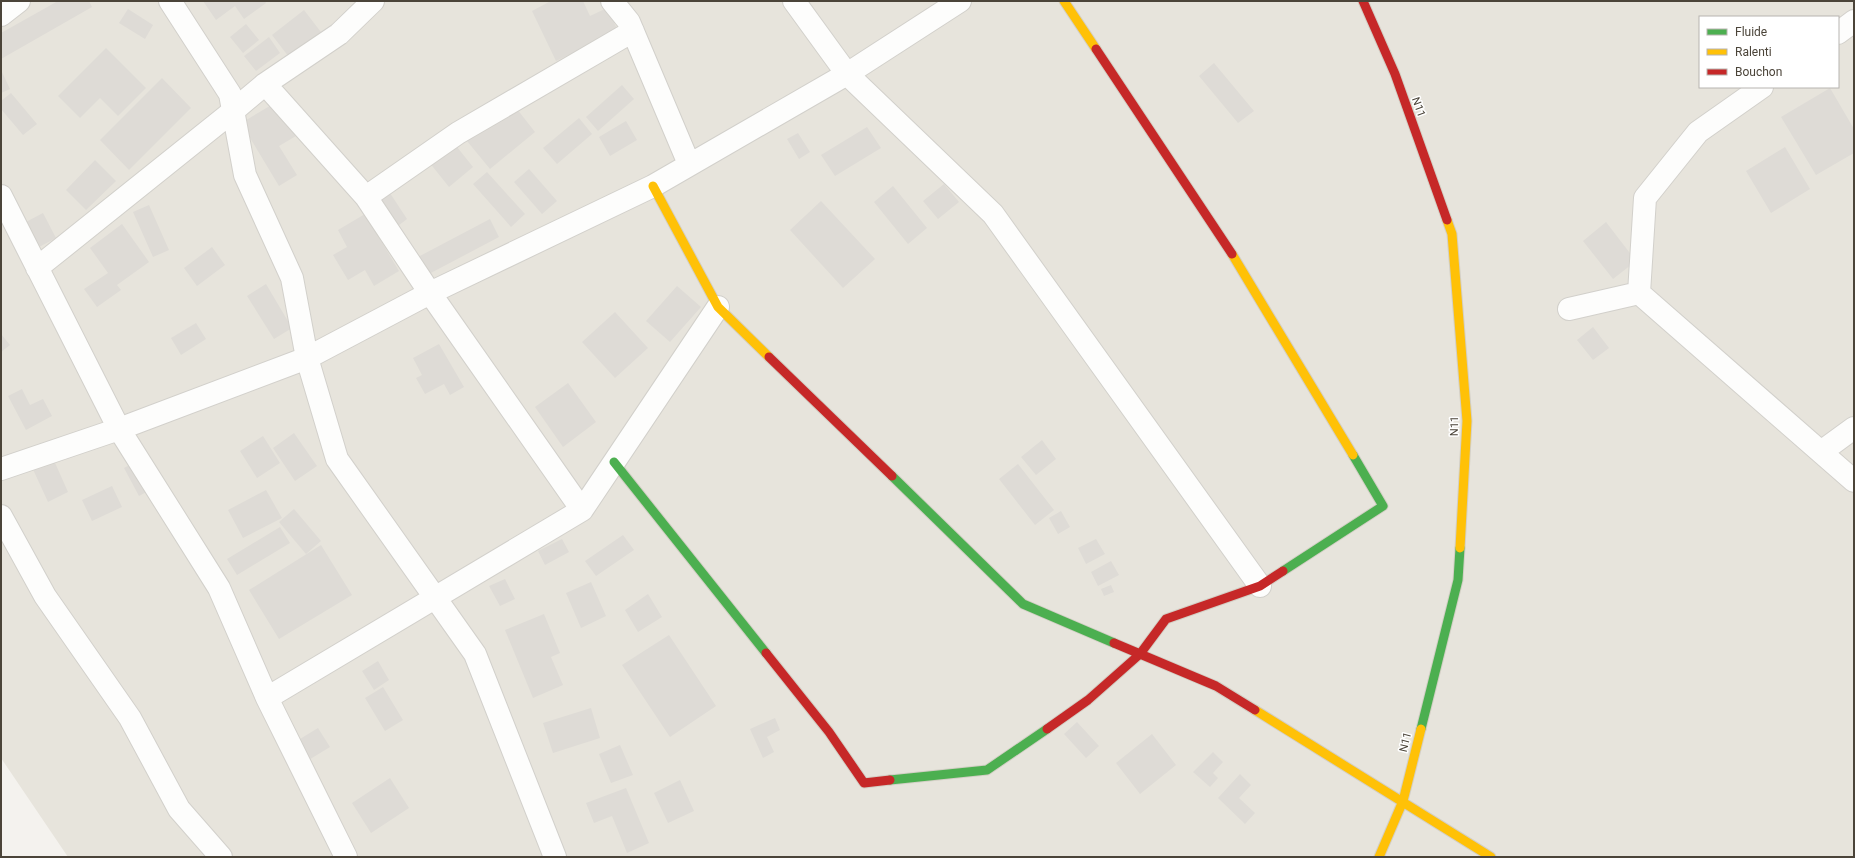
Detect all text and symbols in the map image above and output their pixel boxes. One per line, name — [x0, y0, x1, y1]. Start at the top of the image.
legend — [1699, 16, 1839, 88]
text: Fluide — [1735, 25, 1767, 39]
text: Ralenti — [1735, 45, 1772, 59]
text: Bouchon — [1735, 65, 1782, 79]
street label: N11 — [1409, 95, 1428, 119]
street label: N11 — [1448, 416, 1461, 436]
street label: N11 — [1397, 731, 1414, 754]

